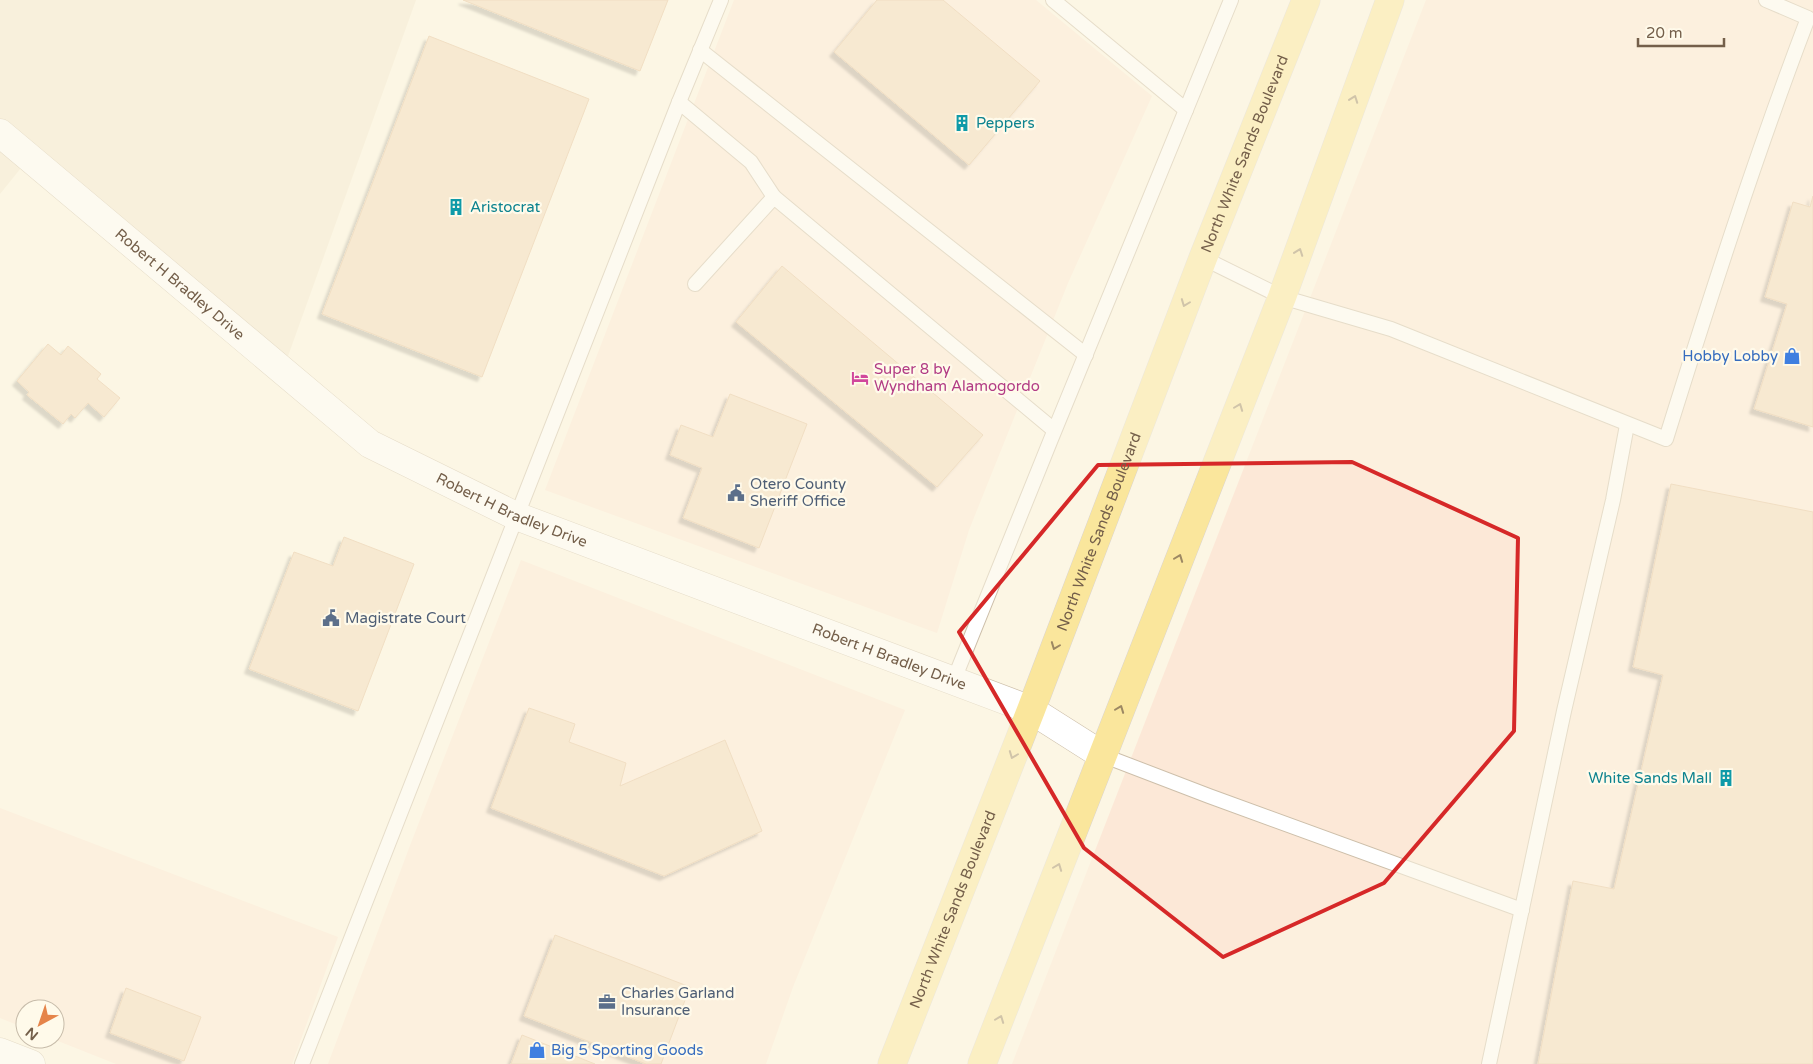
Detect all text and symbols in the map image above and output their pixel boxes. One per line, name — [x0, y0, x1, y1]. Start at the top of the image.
scale bar — [1638, 15, 1724, 47]
text: 20 m — [1646, 24, 1683, 42]
street label: North White Sands Boulevard — [1197, 53, 1292, 255]
one-way arrow — [1348, 95, 1358, 104]
building icon: Peppers — [952, 113, 972, 133]
place label: Peppers — [976, 114, 1035, 132]
building icon: Aristocrat — [446, 197, 466, 217]
place label: Aristocrat — [470, 198, 540, 216]
street label: Robert H Bradley Drive — [112, 225, 248, 344]
one-way arrow — [1293, 248, 1303, 256]
one-way arrow — [1181, 298, 1192, 307]
shop icon: Hobby Lobby — [1782, 346, 1802, 366]
place label: Hobby Lobby — [1682, 347, 1778, 365]
place label: Super 8 by Wyndham Alamogordo — [874, 360, 1040, 395]
hotel icon: Super 8 by Wyndham Alamogordo — [850, 368, 870, 388]
one-way arrow — [1233, 403, 1243, 412]
street label: North White Sands Boulevard — [1053, 430, 1145, 634]
street label: Robert H Bradley Drive — [433, 469, 590, 551]
place label: Otero County Sheriff Office — [750, 475, 846, 510]
public building icon: Otero County Sheriff Office — [726, 483, 746, 503]
one-way arrow — [1173, 554, 1184, 563]
public building icon: Magistrate Court — [321, 608, 341, 628]
place label: Magistrate Court — [345, 609, 466, 627]
street label: Robert H Bradley Drive — [810, 619, 969, 694]
one-way arrow — [1051, 641, 1061, 650]
one-way arrow — [1114, 706, 1124, 714]
one-way arrow — [1009, 751, 1019, 759]
building icon: White Sands Mall — [1716, 768, 1736, 788]
place label: White Sands Mall — [1588, 769, 1712, 787]
street label: North White Sands Boulevard — [906, 808, 1000, 1011]
one-way arrow — [1052, 863, 1063, 872]
place label: Charles Garland Insurance — [621, 984, 734, 1019]
office icon: Charles Garland Insurance — [597, 992, 617, 1012]
north arrow — [15, 999, 65, 1049]
one-way arrow — [994, 1015, 1004, 1023]
text: N — [22, 1023, 42, 1044]
shop icon: Big 5 Sporting Goods — [527, 1040, 547, 1060]
place label: Big 5 Sporting Goods — [551, 1041, 703, 1059]

